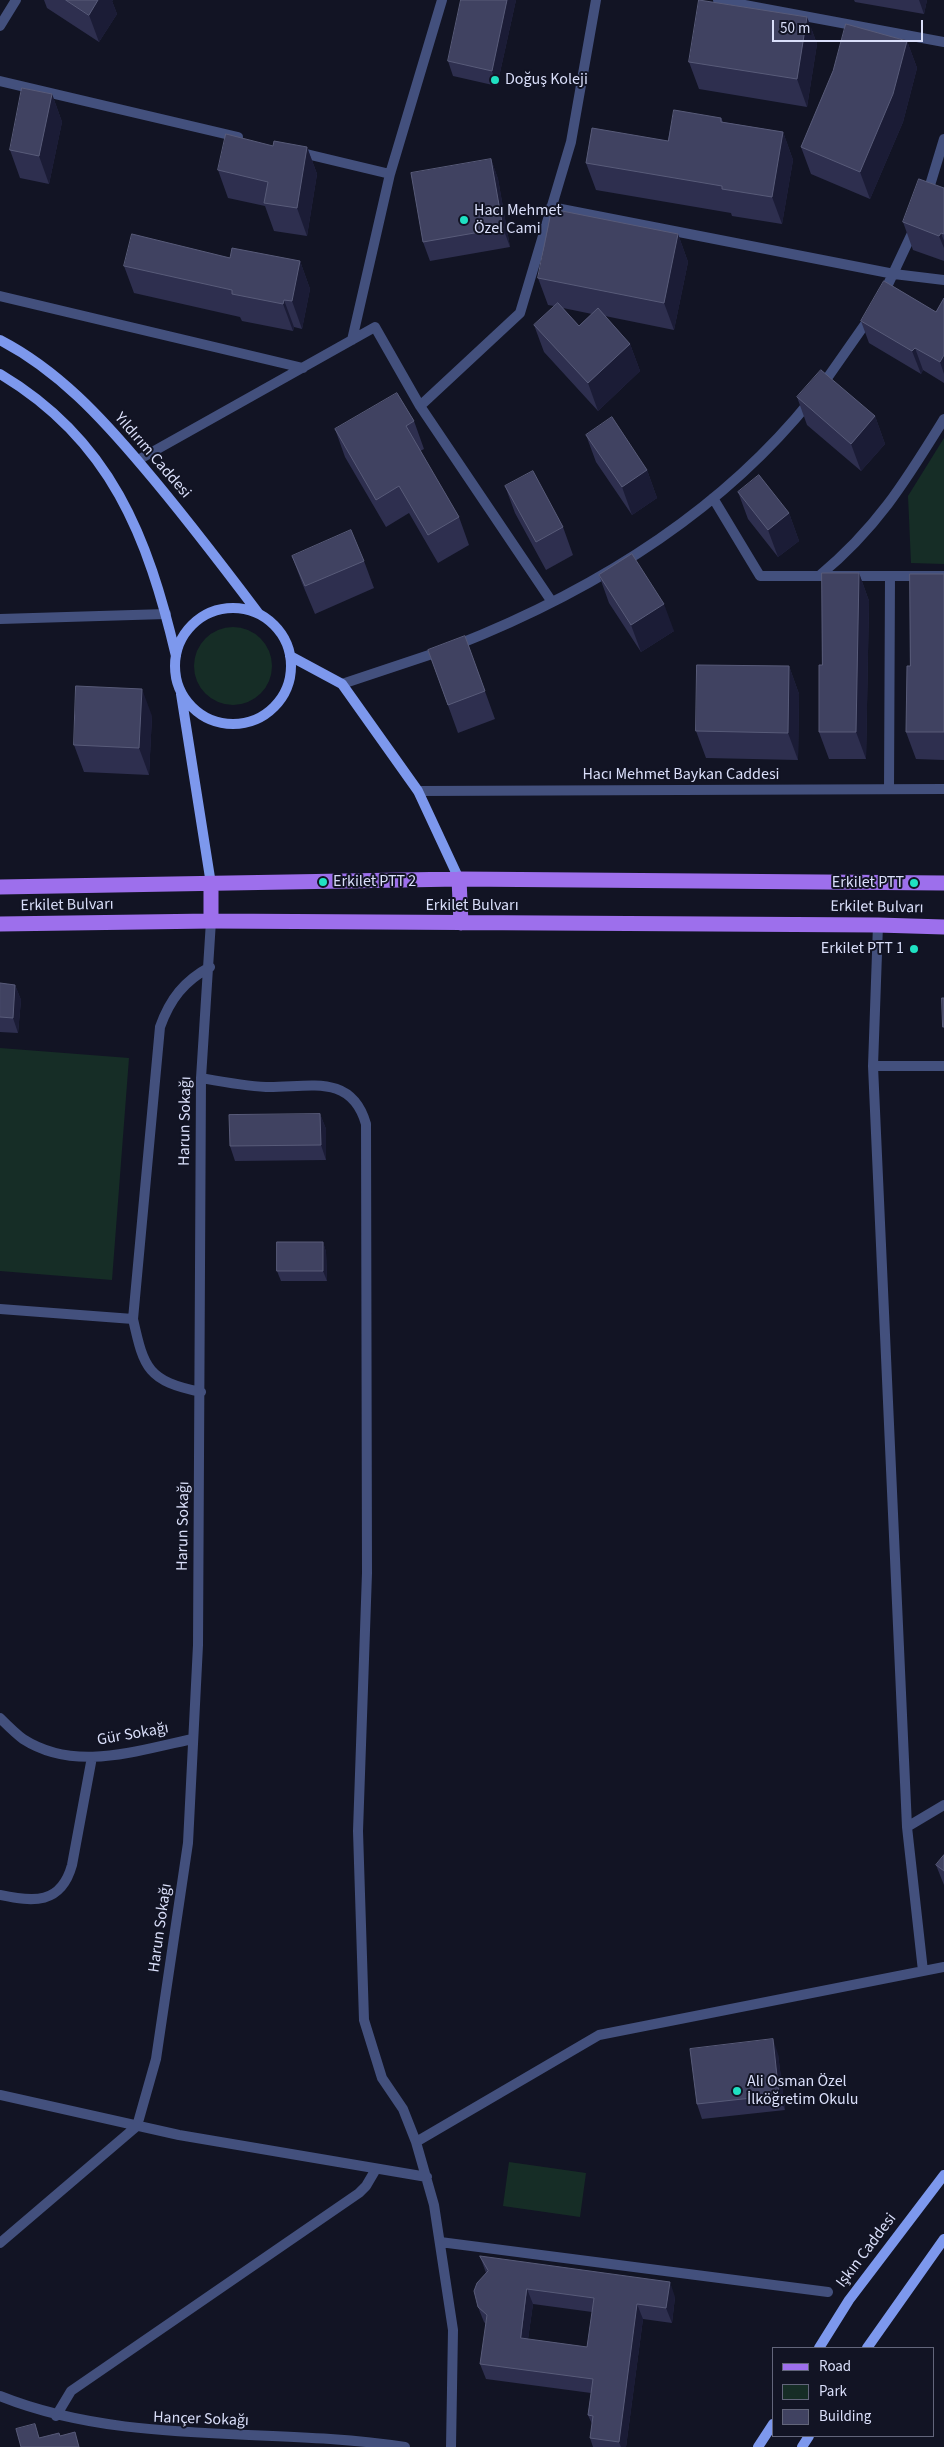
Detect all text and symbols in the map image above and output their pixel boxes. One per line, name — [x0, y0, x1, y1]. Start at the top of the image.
scale bar — [774, 10, 925, 42]
text: 50 m — [780, 18, 810, 39]
place label: Doğuş Koleji — [505, 70, 588, 90]
marker: Doğuş Koleji — [489, 74, 501, 86]
place label: Hacı Mehmet Özel Cami — [474, 201, 562, 239]
marker: Hacı Mehmet Özel Cami — [458, 214, 470, 226]
street label: Yıldırım Caddesi — [110, 409, 194, 503]
street label: Hacı Mehmet Baykan Caddesi — [582, 765, 780, 785]
place label: Erkilet PTT 2 — [333, 872, 416, 892]
place label: Erkilet PTT — [832, 873, 904, 893]
marker: Erkilet PTT 2 — [317, 876, 329, 888]
marker: Erkilet PTT — [908, 877, 920, 889]
street label: Erkilet Bulvarı — [20, 896, 114, 916]
street label: Erkilet Bulvarı — [425, 896, 519, 916]
street label: Erkilet Bulvarı — [830, 898, 924, 918]
place label: Erkilet PTT 1 — [821, 939, 904, 959]
marker: Erkilet PTT 1 — [908, 943, 920, 955]
street label: Harun Sokağı — [176, 1076, 196, 1166]
street label: Harun Sokağı — [174, 1481, 194, 1571]
street label: Gür Sokağı — [96, 1719, 170, 1751]
street label: Harun Sokağı — [145, 1882, 177, 1974]
place label: Ali Osman Özel İlköğretim Okulu — [747, 2072, 858, 2110]
marker: Ali Osman Özel İlköğretim Okulu — [731, 2085, 743, 2097]
street label: Işkın Caddesi — [833, 2210, 901, 2292]
legend — [772, 2347, 934, 2437]
text: Road — [819, 2356, 851, 2377]
text: Park — [819, 2381, 847, 2402]
text: Building — [819, 2406, 871, 2427]
street label: Hançer Sokağı — [153, 2409, 249, 2431]

